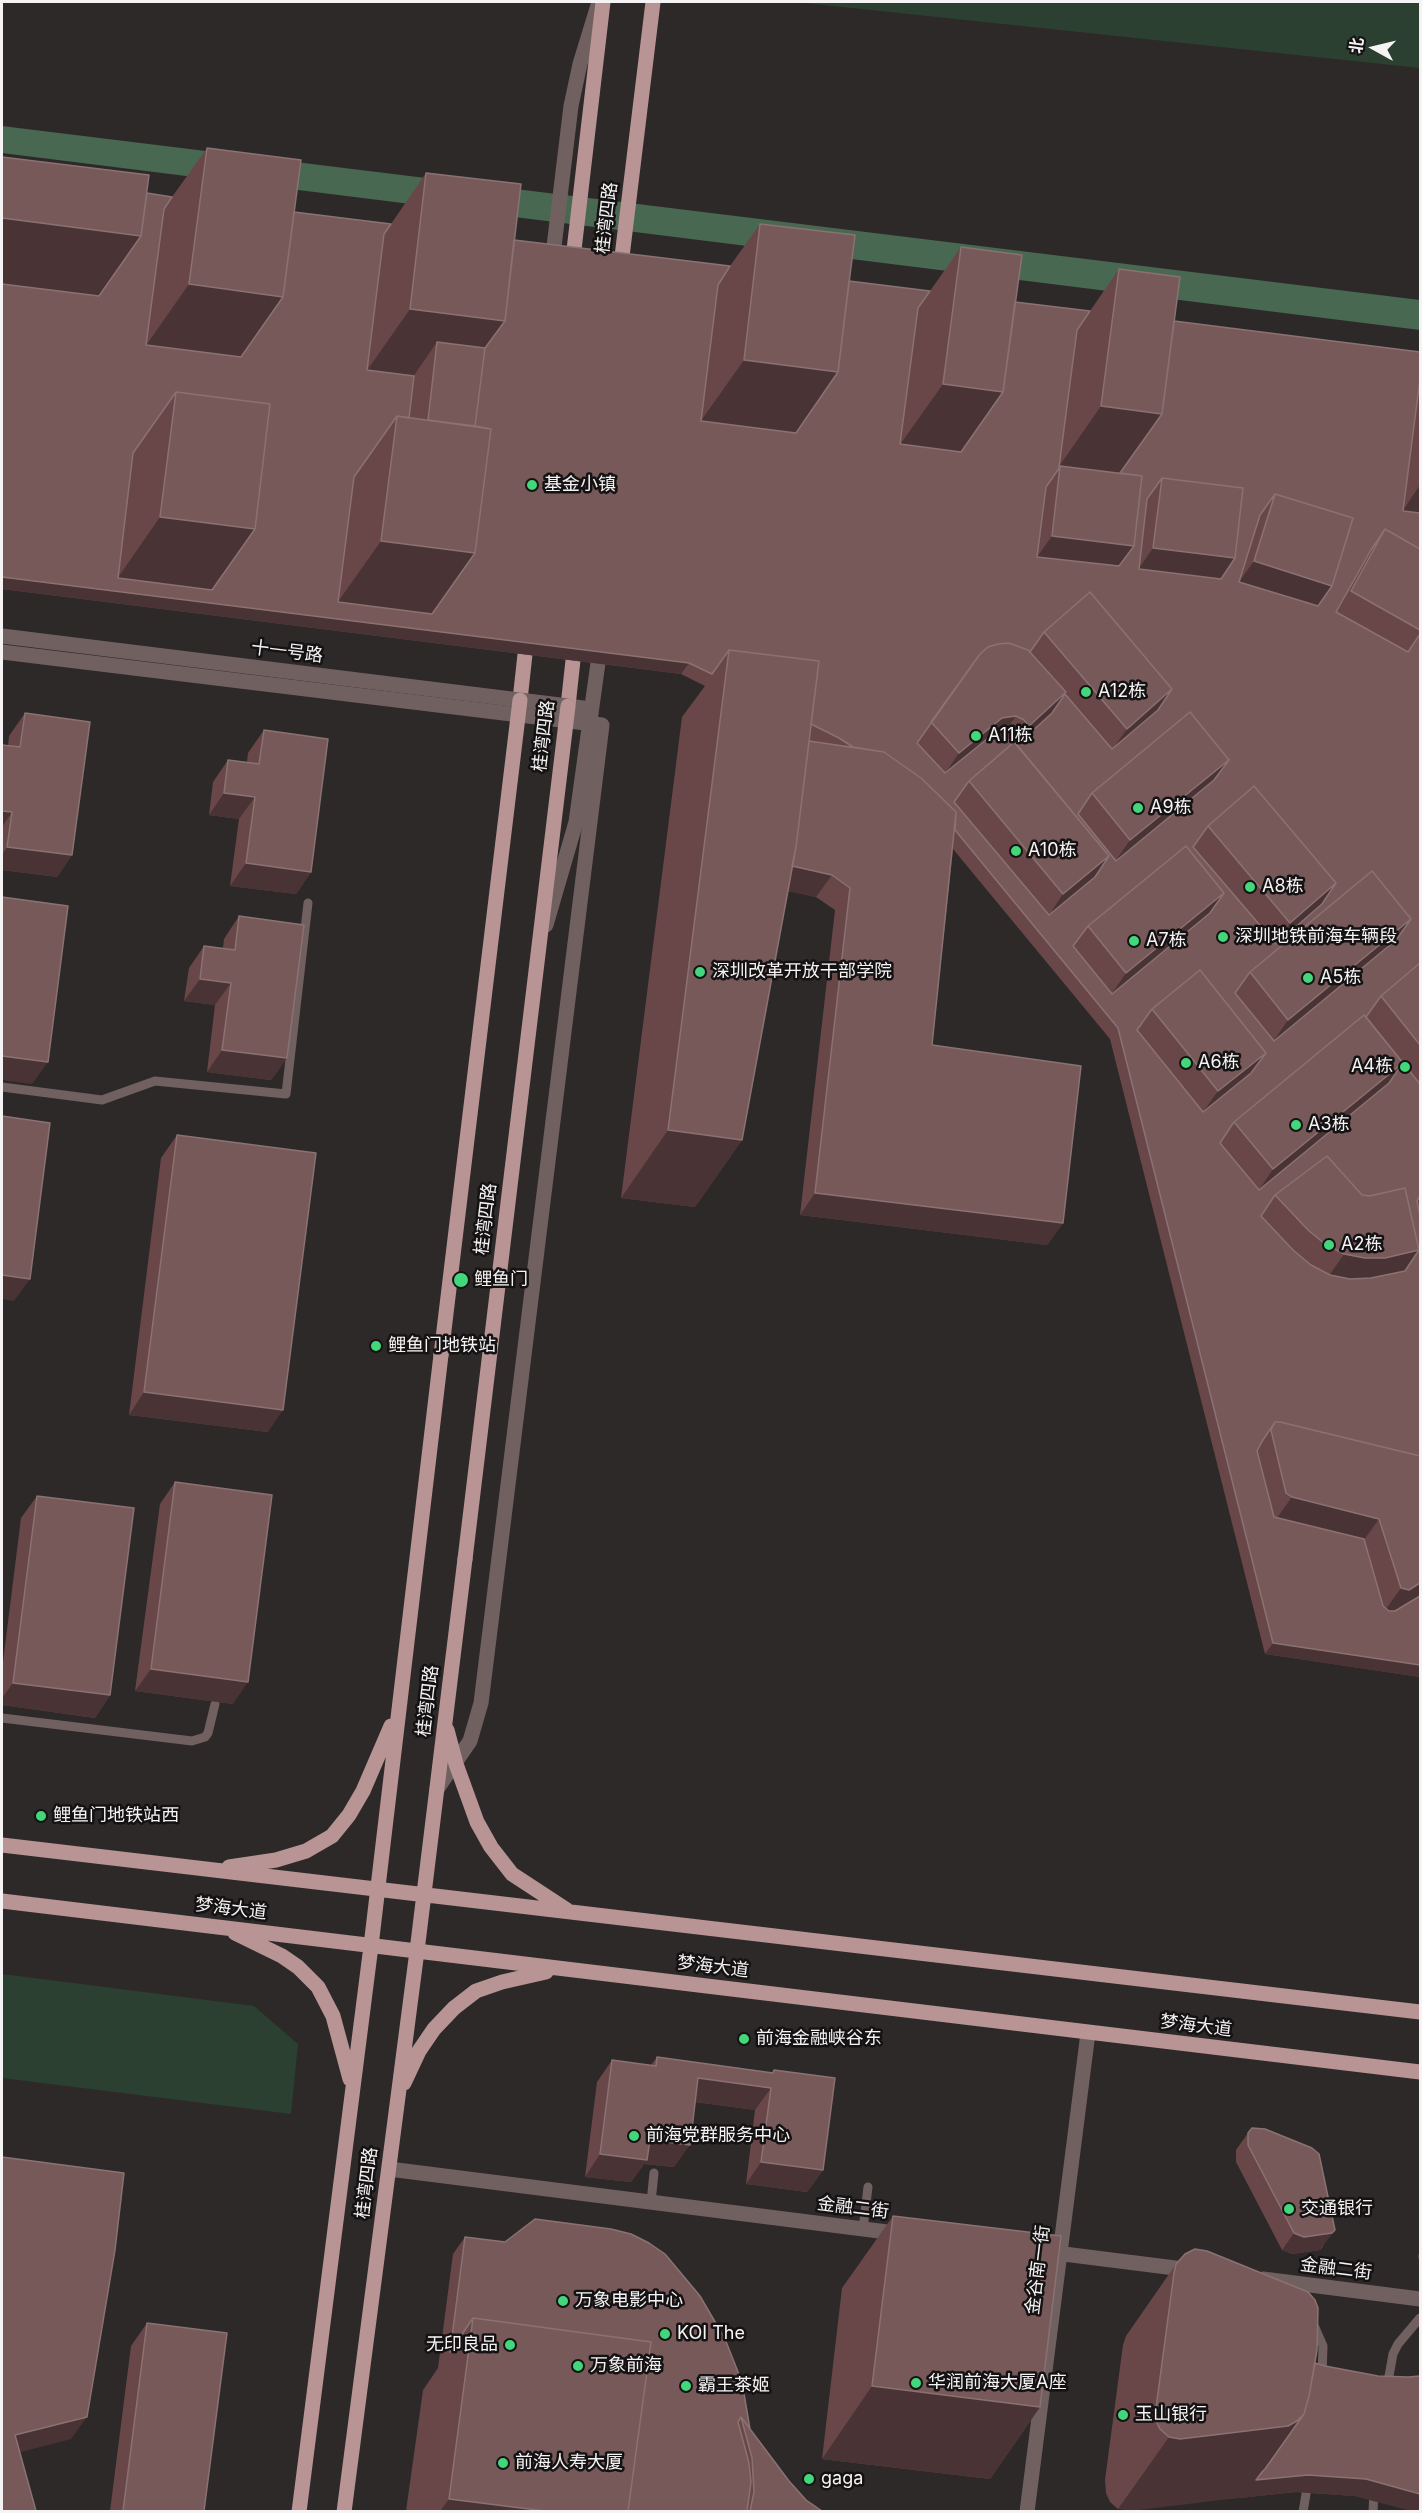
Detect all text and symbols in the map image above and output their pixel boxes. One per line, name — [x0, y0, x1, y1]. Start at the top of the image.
north arrow — [1344, 18, 1404, 78]
text: 北 — [1345, 36, 1367, 55]
street label: 桂湾四路 — [592, 181, 622, 255]
place label: 基金小镇 — [544, 474, 616, 496]
marker: 基金小镇 — [525, 478, 539, 492]
street label: 十一号路 — [250, 637, 324, 667]
place label: A12栋 — [1098, 681, 1146, 703]
marker: A12栋 — [1079, 685, 1093, 699]
street label: 桂湾四路 — [529, 699, 559, 773]
place label: A11栋 — [988, 725, 1032, 747]
marker: A11栋 — [969, 729, 983, 743]
place label: A9栋 — [1150, 797, 1192, 819]
marker: A9栋 — [1131, 801, 1145, 815]
place label: A10栋 — [1028, 840, 1076, 862]
marker: A10栋 — [1009, 844, 1023, 858]
place label: A8栋 — [1262, 876, 1304, 898]
marker: A8栋 — [1243, 880, 1257, 894]
place label: 深圳地铁前海车辆段 — [1235, 926, 1397, 948]
place label: A7栋 — [1146, 930, 1187, 952]
marker: 深圳地铁前海车辆段 — [1216, 930, 1230, 944]
marker: A7栋 — [1127, 934, 1141, 948]
place label: 深圳改革开放干部学院 — [712, 961, 892, 983]
marker: 深圳改革开放干部学院 — [693, 965, 707, 979]
place label: A5栋 — [1320, 967, 1361, 989]
marker: A5栋 — [1301, 971, 1315, 985]
place label: A6栋 — [1198, 1052, 1240, 1074]
marker: A6栋 — [1179, 1056, 1193, 1070]
place label: A4栋 — [1351, 1056, 1393, 1078]
marker: A4栋 — [1398, 1060, 1412, 1074]
place label: A3栋 — [1308, 1114, 1350, 1136]
marker: A3栋 — [1289, 1118, 1303, 1132]
street label: 桂湾四路 — [471, 1182, 501, 1256]
place label: A2栋 — [1341, 1234, 1382, 1256]
marker: A2栋 — [1322, 1238, 1336, 1252]
place label: 鲤鱼门 — [474, 1269, 528, 1291]
marker: 鲤鱼门 — [452, 1271, 470, 1289]
place label: 鲤鱼门地铁站 — [388, 1335, 496, 1357]
marker: 鲤鱼门地铁站 — [369, 1339, 383, 1353]
street label: 桂湾四路 — [413, 1664, 443, 1738]
place label: 鲤鱼门地铁站西 — [53, 1805, 179, 1827]
marker: 鲤鱼门地铁站西 — [34, 1809, 48, 1823]
street label: 梦海大道 — [194, 1894, 268, 1924]
street label: 梦海大道 — [676, 1952, 750, 1982]
street label: 梦海大道 — [1159, 2011, 1233, 2041]
place label: 前海金融峡谷东 — [756, 2028, 882, 2050]
marker: 前海金融峡谷东 — [737, 2032, 751, 2046]
place label: 前海党群服务中心 — [646, 2125, 790, 2147]
marker: 前海党群服务中心 — [627, 2129, 641, 2143]
street label: 桂湾四路 — [352, 2146, 382, 2220]
street label: 金融二街 — [816, 2193, 890, 2223]
place label: 交通银行 — [1301, 2198, 1373, 2220]
marker: 交通银行 — [1282, 2202, 1296, 2216]
street label: 金谷南一街 — [1022, 2224, 1054, 2316]
street label: 金融二街 — [1299, 2254, 1373, 2284]
place label: 万象电影中心 — [575, 2290, 683, 2312]
marker: 万象电影中心 — [556, 2294, 570, 2308]
place label: KOI The — [677, 2323, 745, 2345]
marker: KOI The — [658, 2327, 672, 2341]
place label: 无印良品 — [426, 2334, 498, 2356]
marker: 无印良品 — [503, 2338, 517, 2352]
place label: 万象前海 — [590, 2355, 662, 2377]
marker: 万象前海 — [571, 2359, 585, 2373]
place label: 华润前海大厦A座 — [928, 2372, 1066, 2394]
place label: 霸王茶姬 — [698, 2375, 770, 2397]
marker: 华润前海大厦A座 — [909, 2376, 923, 2390]
marker: 霸王茶姬 — [679, 2379, 693, 2393]
place label: 玉山银行 — [1135, 2404, 1207, 2426]
marker: 玉山银行 — [1116, 2408, 1130, 2422]
place label: 前海人寿大厦 — [515, 2452, 623, 2474]
marker: 前海人寿大厦 — [496, 2456, 510, 2470]
place label: gaga — [821, 2468, 863, 2490]
marker: gaga — [802, 2472, 816, 2486]

